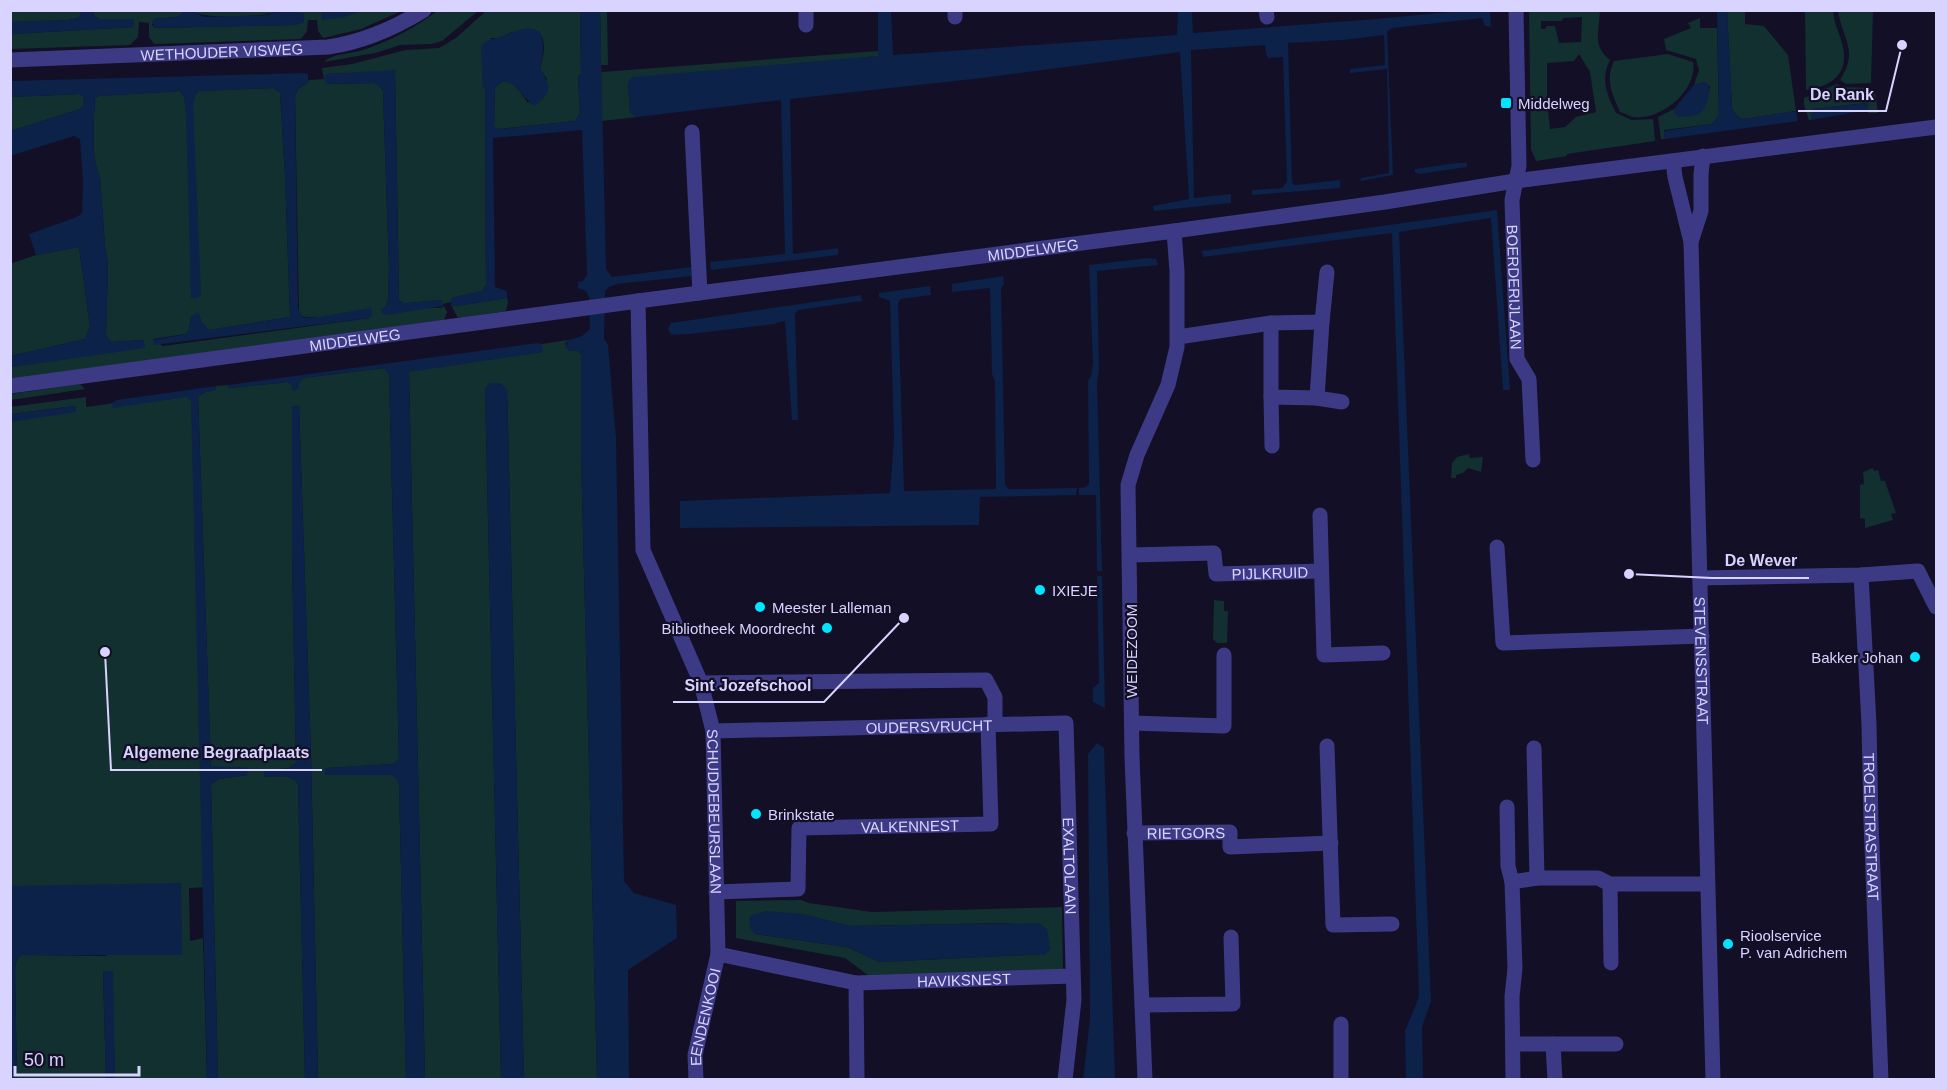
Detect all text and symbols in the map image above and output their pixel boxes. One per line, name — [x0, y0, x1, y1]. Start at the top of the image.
street label: WETHOUDER VISWEG — [140, 40, 303, 63]
callout: De Rank — [1798, 77, 1886, 111]
text: De Rank — [1810, 86, 1874, 103]
place label: Middelweg — [1518, 95, 1590, 112]
marker: Middelweg — [1499, 96, 1513, 110]
street label: BOERDERIJLAAN — [1504, 224, 1525, 350]
street label: MIDDELWEG — [986, 235, 1079, 264]
street label: MIDDELWEG — [308, 325, 401, 354]
callout: De Wever — [1712, 544, 1809, 578]
text: De Wever — [1725, 552, 1797, 569]
street label: PIJLKRUID — [1231, 563, 1309, 582]
place label: IXIEJE — [1052, 582, 1098, 599]
marker: IXIEJE — [1033, 583, 1047, 597]
street label: STEVENSSTRAAT — [1692, 596, 1712, 725]
place label: Meester Lalleman — [772, 599, 891, 616]
marker: Meester Lalleman — [753, 600, 767, 614]
street label: WEIDEZOOM — [1123, 604, 1140, 698]
place label: Bibliotheek Moordrecht — [662, 620, 816, 637]
marker: Bibliotheek Moordrecht — [820, 621, 834, 635]
place label: Bakker Johan — [1811, 649, 1903, 666]
marker: Bakker Johan — [1908, 650, 1922, 664]
callout: Sint Jozefschool — [673, 668, 824, 702]
text: Sint Jozefschool — [684, 677, 812, 694]
street label: OUDERSVRUCHT — [865, 716, 993, 736]
street label: SCHUDDEBEURSLAAN — [704, 729, 725, 894]
callout: Algemene Begraafplaats — [111, 736, 322, 770]
text: Algemene Begraafplaats — [123, 744, 309, 761]
street label: TROELSTRASTRAAT — [1861, 752, 1883, 901]
place label: Brinkstate — [768, 806, 835, 823]
marker: Brinkstate — [749, 807, 763, 821]
street label: VALKENNEST — [861, 816, 959, 835]
street label: EXALTOLAAN — [1060, 817, 1080, 915]
street label: RIETGORS — [1147, 824, 1225, 841]
place label: Rioolservice P. van Adrichem — [1740, 927, 1847, 961]
marker: Rioolservice P. van Adrichem — [1721, 937, 1735, 951]
street label: EENDENKOOI — [686, 966, 723, 1066]
street label: HAVIKSNEST — [917, 970, 1011, 990]
scale bar — [15, 1039, 140, 1077]
text: 50 m — [24, 1050, 64, 1070]

